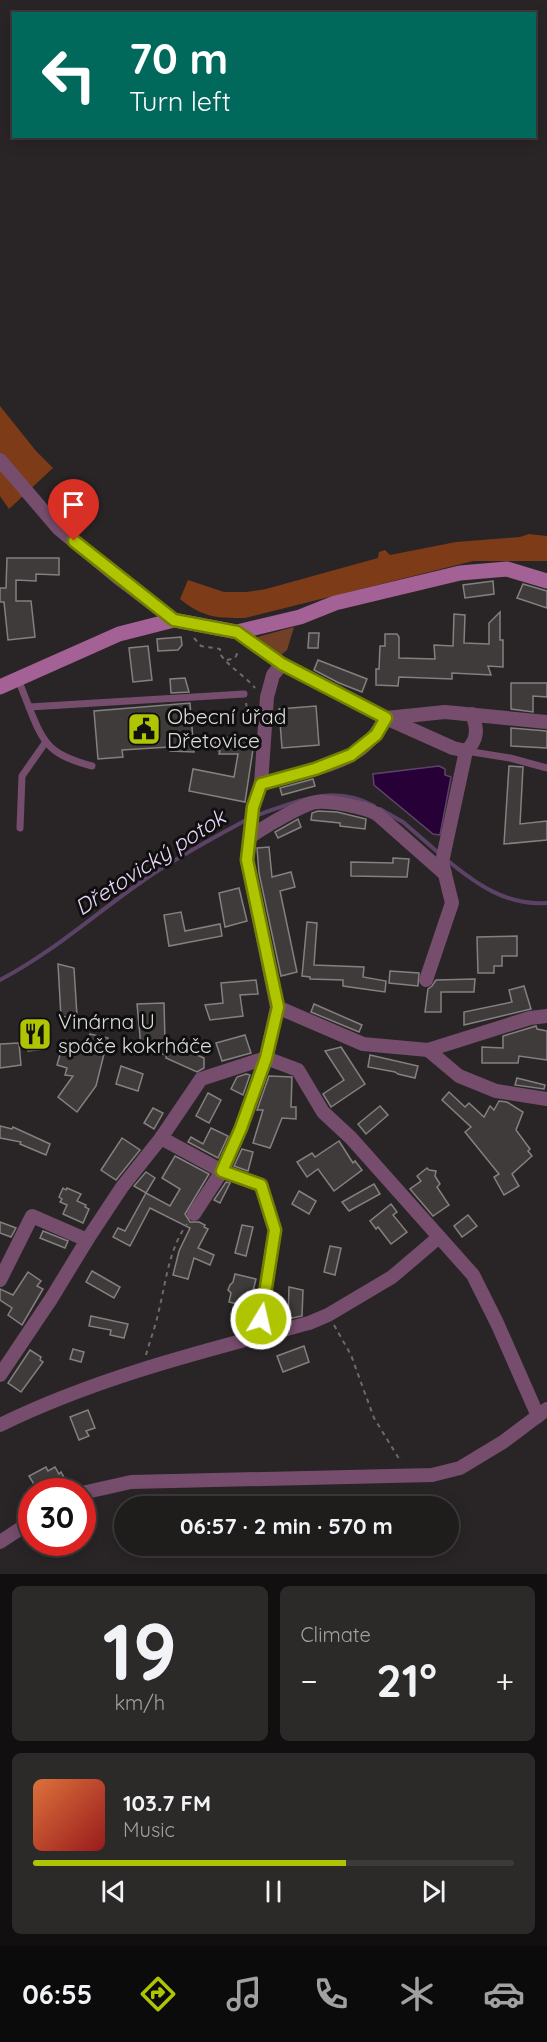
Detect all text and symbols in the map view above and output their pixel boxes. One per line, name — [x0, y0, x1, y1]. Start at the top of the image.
text: 70 m — [129, 32, 228, 85]
icon: left — [30, 36, 108, 114]
text: Turn left — [129, 84, 231, 118]
pin — [48, 479, 99, 541]
icon: arrive — [57, 488, 90, 521]
place label: Obecní úřad Dřetovice — [167, 703, 286, 753]
public building icon: Obecní úřad Dřetovice — [126, 711, 162, 747]
water label: Dřetovický potok — [69, 802, 233, 921]
place label: Vinárna U spáče kokrháče — [58, 1008, 212, 1058]
restaurant icon: Vinárna U spáče kokrháče — [17, 1016, 53, 1052]
position arrow — [229, 1287, 293, 1351]
speed limit sign: 30 — [18, 1478, 96, 1556]
text: 06:57 · 2 min · 570 m — [180, 1512, 393, 1540]
text: 19 — [102, 1602, 177, 1700]
text: Climate — [301, 1622, 371, 1647]
text: 21° — [376, 1652, 437, 1708]
text: − — [301, 1660, 318, 1701]
text: + — [495, 1660, 514, 1701]
text: km/h — [114, 1690, 165, 1715]
text: 103.7 FM — [123, 1789, 211, 1817]
text: Music — [123, 1817, 175, 1842]
icon: previous — [97, 1875, 130, 1908]
icon: pause — [257, 1875, 290, 1908]
icon: next — [417, 1875, 450, 1908]
icon: directions — [137, 1973, 179, 2015]
icon: music — [223, 1973, 265, 2015]
icon: phone — [310, 1973, 352, 2015]
icon: climate — [396, 1973, 438, 2015]
icon: car — [483, 1973, 525, 2015]
text: 06:55 — [22, 1977, 92, 2011]

